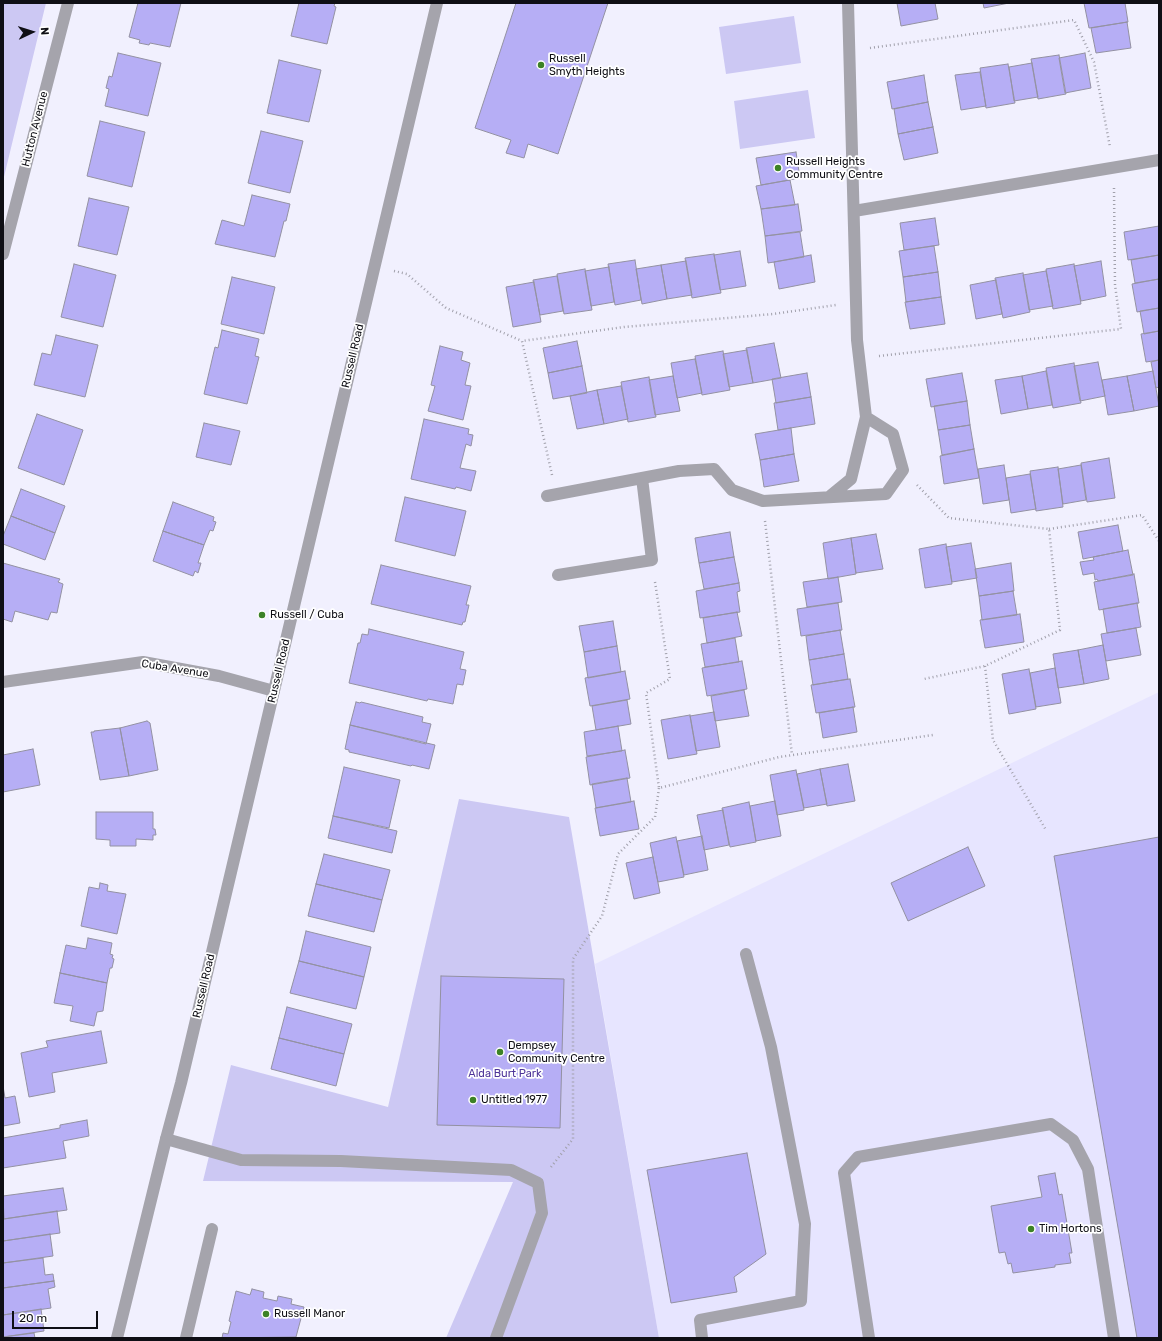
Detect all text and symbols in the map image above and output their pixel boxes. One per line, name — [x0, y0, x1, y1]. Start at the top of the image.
north arrow — [12, 12, 52, 52]
text: N — [38, 27, 51, 36]
place label: Russell Smyth Heights — [549, 52, 625, 78]
marker: Russell Smyth Heights — [536, 60, 546, 70]
street label: Hutton Avenue — [19, 90, 51, 168]
place label: Russell Heights Community Centre — [786, 155, 883, 181]
marker: Russell Heights Community Centre — [773, 163, 783, 173]
street label: Russell Road — [339, 323, 367, 389]
place label: Russell / Cuba — [270, 608, 344, 622]
marker: Russell / Cuba — [257, 610, 267, 620]
street label: Russell Road — [265, 638, 293, 704]
street label: Cuba Avenue — [140, 657, 210, 681]
street label: Russell Road — [190, 953, 218, 1019]
place label: Dempsey Community Centre — [508, 1039, 605, 1065]
marker: Dempsey Community Centre — [495, 1047, 505, 1057]
park label: Alda Burt Park — [468, 1067, 542, 1081]
place label: Untitled 1977 — [481, 1093, 547, 1107]
marker: Untitled 1977 — [468, 1095, 478, 1105]
place label: Tim Hortons — [1039, 1222, 1102, 1236]
marker: Tim Hortons — [1026, 1224, 1036, 1234]
scale bar — [14, 1303, 100, 1329]
place label: Russell Manor — [274, 1307, 345, 1321]
marker: Russell Manor — [261, 1309, 271, 1319]
text: 20 m — [19, 1311, 47, 1325]

